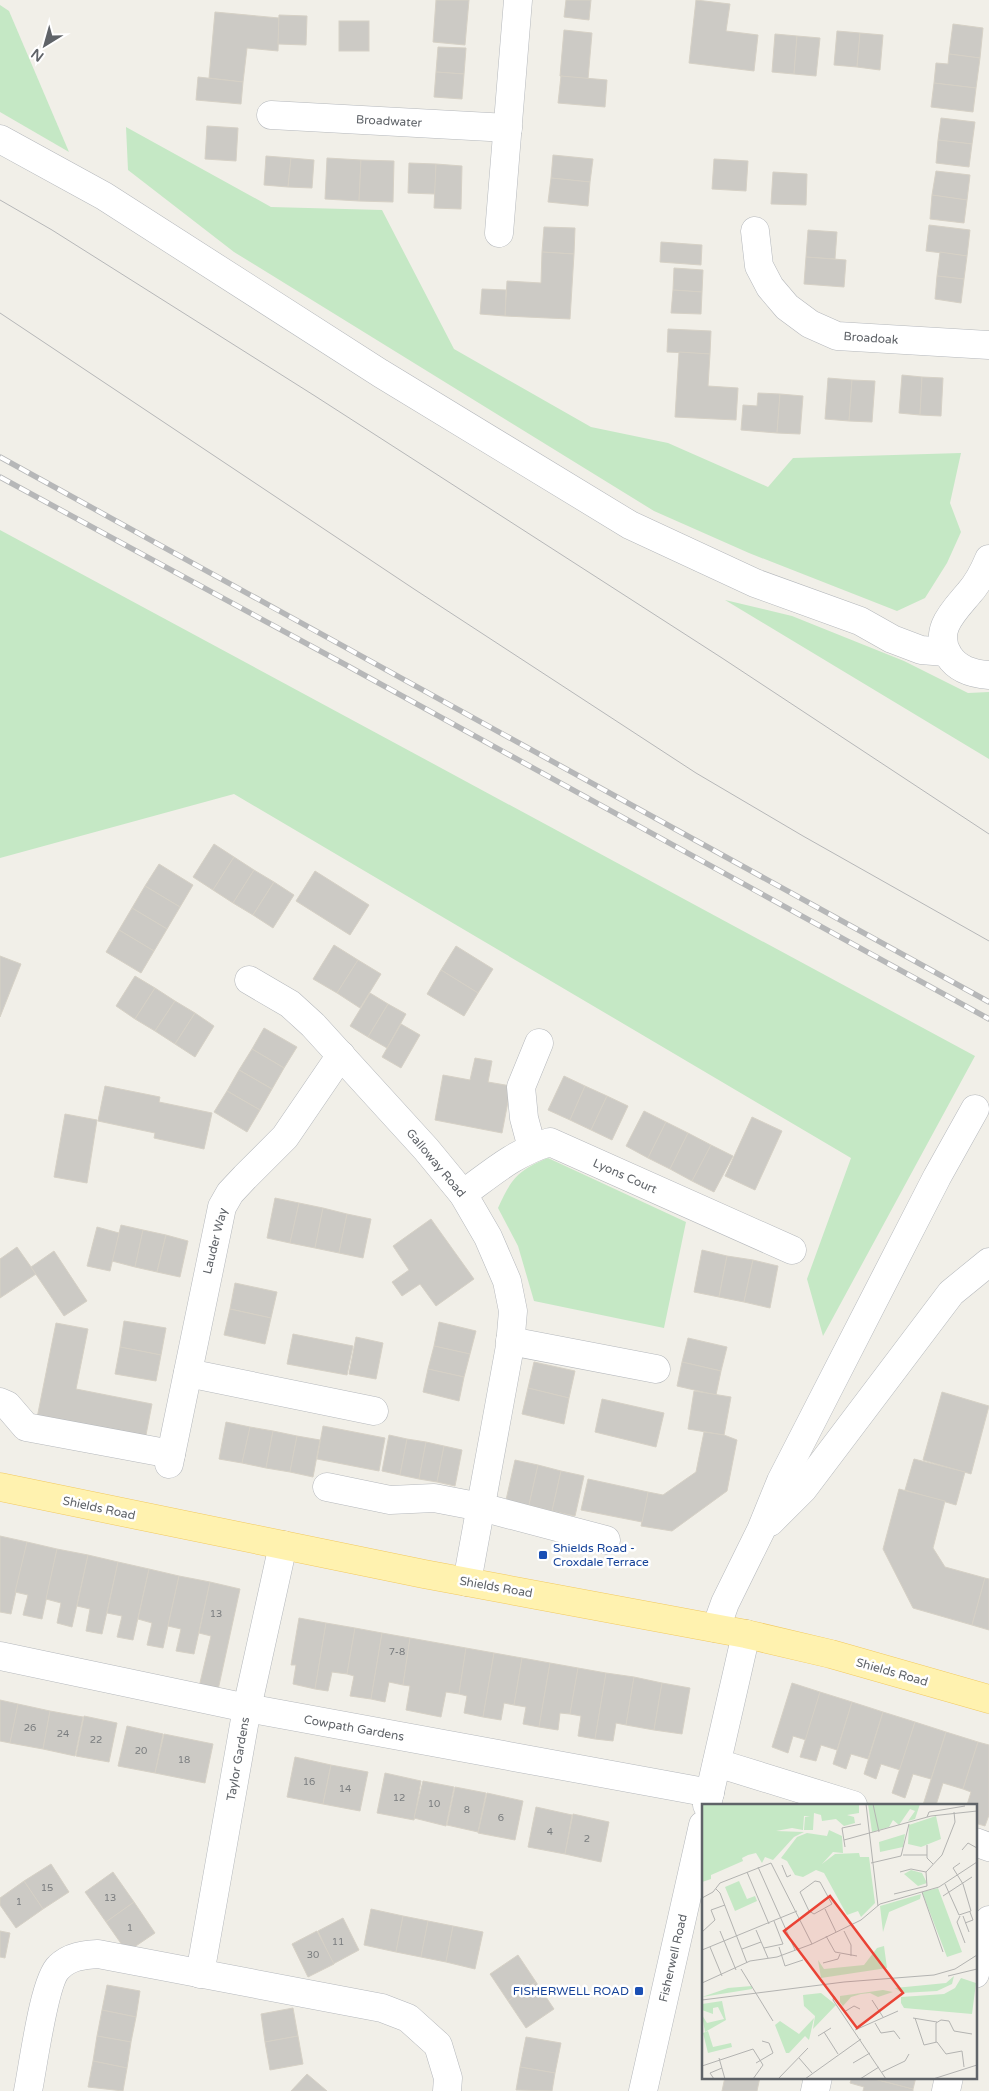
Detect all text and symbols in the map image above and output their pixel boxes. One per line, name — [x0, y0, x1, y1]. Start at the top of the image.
north arrow — [20, 20, 70, 70]
text: N — [28, 45, 47, 65]
street label: Broadwater — [356, 112, 423, 130]
street label: Broadoak — [843, 329, 899, 347]
street label: Galloway Road — [403, 1126, 469, 1200]
street label: Lyons Court — [591, 1156, 660, 1197]
street label: Lauder Way — [200, 1206, 230, 1276]
street label: Shields Road — [61, 1493, 137, 1523]
place label: Shields Road - Croxdale Terrace — [553, 1541, 649, 1569]
marker: Shields Road - Croxdale Terrace — [537, 1549, 549, 1561]
street label: Shields Road — [458, 1574, 534, 1600]
house number: 13 — [210, 1608, 222, 1620]
house number: 7-8 — [389, 1646, 405, 1658]
street label: Shields Road — [855, 1655, 929, 1689]
street label: Cowpath Gardens — [303, 1712, 406, 1744]
street label: Taylor Gardens — [224, 1716, 252, 1802]
house number: 26 — [24, 1722, 36, 1734]
house number: 24 — [57, 1728, 69, 1740]
house number: 22 — [90, 1734, 102, 1746]
house number: 20 — [135, 1745, 147, 1757]
house number: 18 — [178, 1754, 190, 1766]
house number: 16 — [303, 1776, 315, 1788]
house number: 14 — [339, 1783, 351, 1795]
house number: 12 — [393, 1792, 405, 1804]
house number: 10 — [428, 1798, 440, 1810]
house number: 8 — [464, 1804, 470, 1816]
inset map — [702, 1804, 976, 2078]
house number: 6 — [498, 1812, 504, 1824]
house number: 4 — [547, 1826, 553, 1838]
house number: 2 — [584, 1833, 590, 1845]
house number: 15 — [41, 1882, 53, 1894]
house number: 13 — [104, 1892, 116, 1904]
house number: 1 — [16, 1896, 22, 1908]
street label: Fisherwell Road — [656, 1913, 690, 2003]
house number: 1 — [127, 1922, 133, 1934]
house number: 11 — [332, 1936, 344, 1948]
house number: 30 — [307, 1949, 319, 1961]
place label: FISHERWELL ROAD — [513, 1984, 629, 1998]
marker: FISHERWELL ROAD — [633, 1985, 645, 1997]

